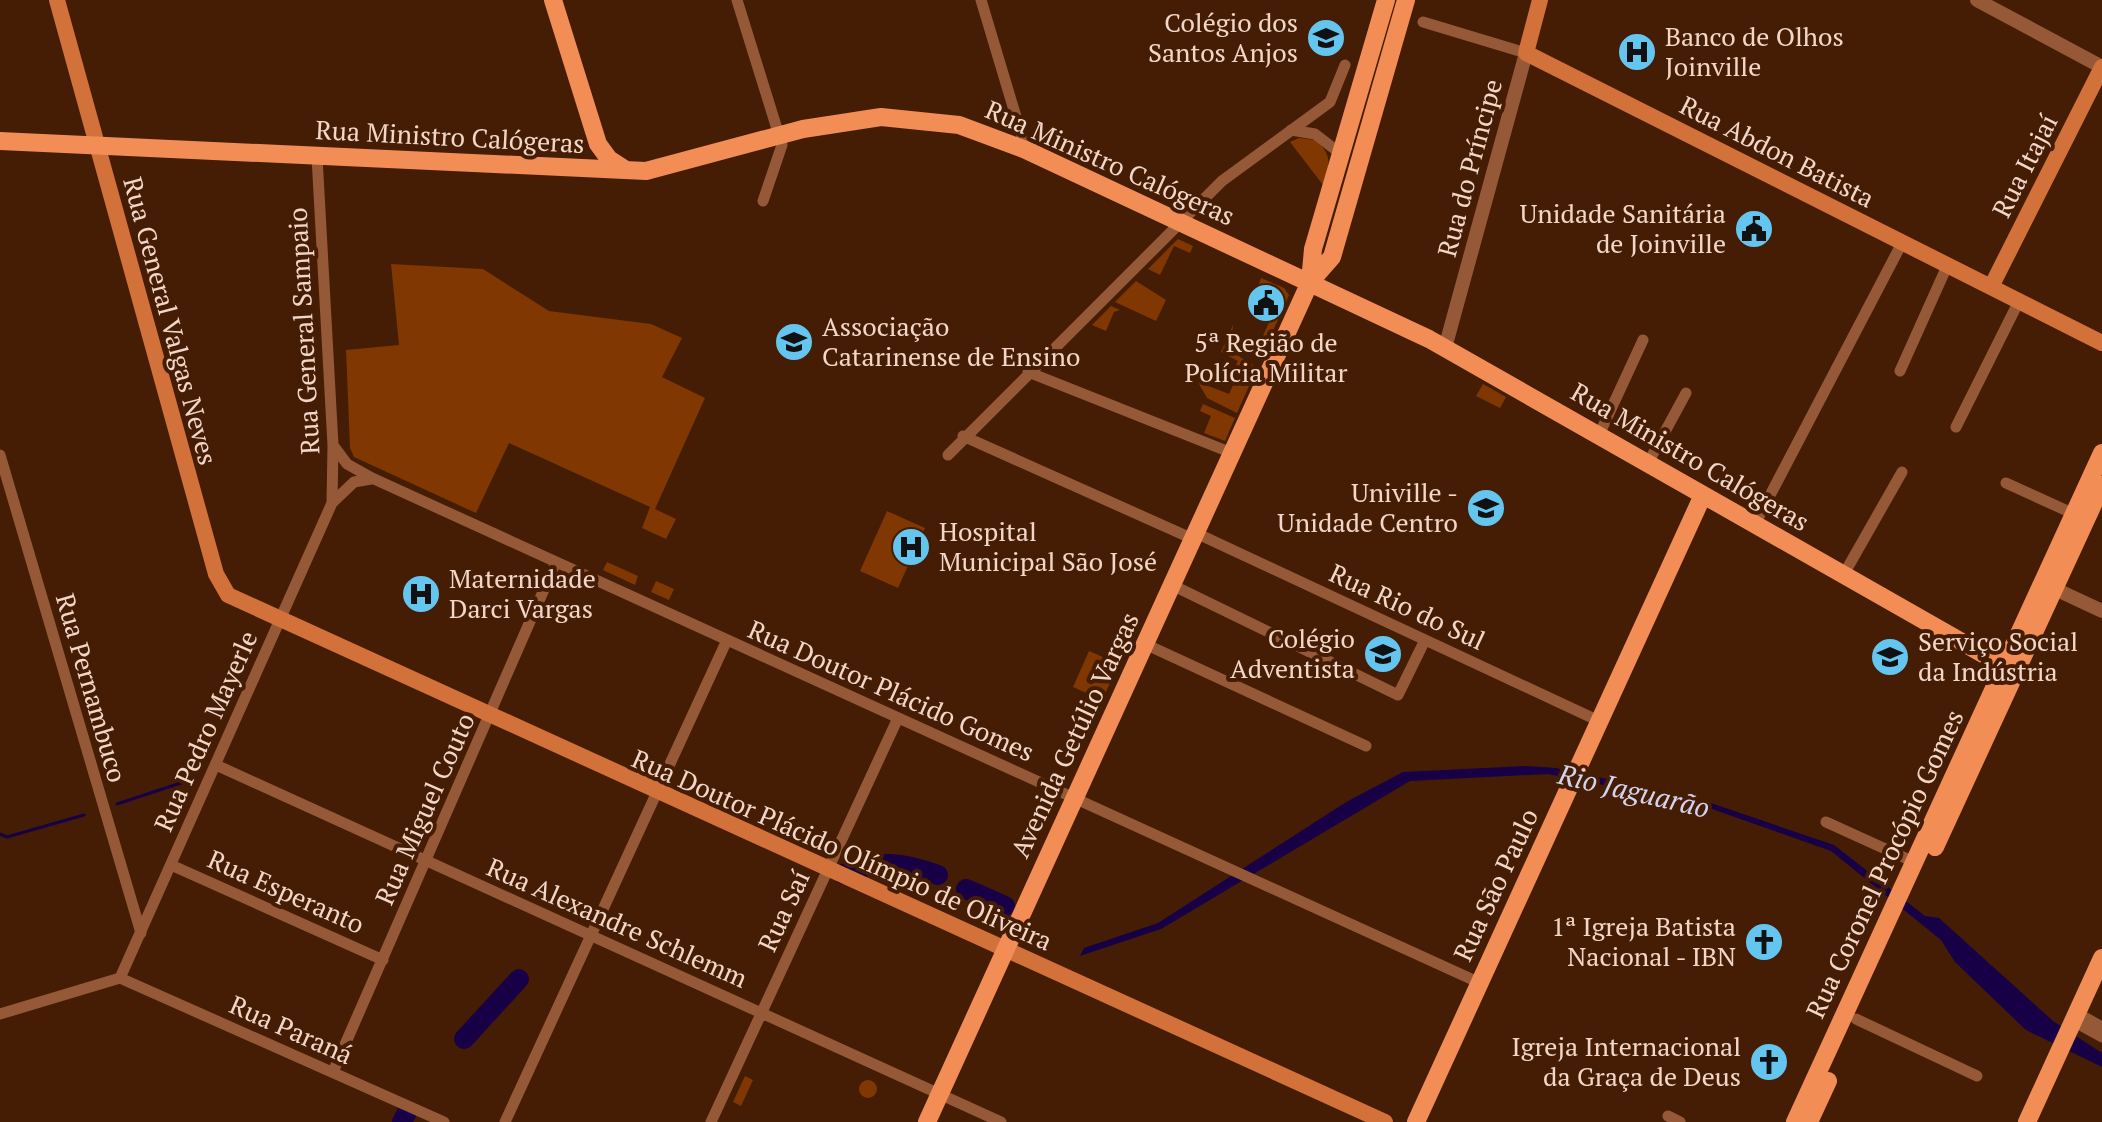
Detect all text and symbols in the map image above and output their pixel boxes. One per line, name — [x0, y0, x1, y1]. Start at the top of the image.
place label: Colégio dos Santos Anjos — [1148, 5, 1298, 69]
school or university icon: Colégio dos Santos Anjos — [1305, 17, 1347, 59]
place label: Banco de Olhos Joinville — [1665, 19, 1844, 83]
hospital icon: Banco de Olhos Joinville — [1616, 31, 1658, 73]
street label: Rua do Príncipe — [1429, 75, 1509, 260]
street label: Rua Abdon Batista — [1675, 87, 1880, 215]
street label: Rua Ministro Calógeras — [980, 92, 1240, 232]
street label: Rua Itajaí — [1984, 108, 2065, 223]
street label: Rua Ministro Calógeras — [315, 112, 585, 160]
street label: Rua General Valgas Neves — [116, 173, 226, 468]
place label: Unidade Sanitária de Joinville — [1520, 196, 1726, 260]
street label: Rua General Sampaio — [280, 207, 326, 455]
public building icon: Unidade Sanitária de Joinville — [1733, 208, 1775, 250]
public building icon: 5ª Região de Polícia Militar — [1245, 282, 1287, 324]
place label: Associação Catarinense de Ensino — [822, 309, 1080, 373]
school or university icon: Associação Catarinense de Ensino — [773, 321, 815, 363]
place label: 5ª Região de Polícia Militar — [1185, 325, 1347, 389]
street label: Rua Ministro Calógeras — [1565, 374, 1816, 538]
place label: Univille - Unidade Centro — [1277, 475, 1458, 539]
school or university icon: Univille - Unidade Centro — [1465, 487, 1507, 529]
place label: Hospital Municipal São José — [939, 514, 1157, 578]
hospital icon: Hospital Municipal São José — [890, 526, 932, 568]
street label: Rua Rio do Sul — [1324, 555, 1491, 657]
place label: Maternidade Darci Vargas — [449, 561, 596, 625]
hospital icon: Maternidade Darci Vargas — [400, 573, 442, 615]
street label: Rua Pernambuco — [49, 589, 135, 786]
street label: Avenida Getúlio Vargas — [1002, 606, 1146, 863]
street label: Rua Doutor Plácido Gomes — [743, 612, 1040, 769]
place label: Colégio Adventista — [1230, 621, 1355, 685]
place label: Serviço Social da Indústria — [1918, 624, 2078, 688]
street label: Rua Pedro Mayerle — [146, 625, 265, 836]
school or university icon: Colégio Adventista — [1362, 633, 1404, 675]
school or university icon: Serviço Social da Indústria — [1869, 636, 1911, 678]
street label: Rua Coronel Procópio Gomes — [1798, 704, 1971, 1023]
street label: Rua Miguel Couto — [367, 707, 482, 910]
street label: Rua Doutor Plácido Olímpio de Oliveira — [627, 741, 1058, 957]
water label: Rio Jaguarão — [1554, 755, 1714, 826]
street label: Rua São Paulo — [1445, 803, 1545, 966]
street label: Rua Esperanto — [203, 841, 370, 941]
street label: Rua Alexandre Schlemm — [482, 849, 753, 995]
street label: Rua Saí — [750, 864, 817, 957]
place label: 1ª Igreja Batista Nacional - IBN — [1551, 909, 1736, 973]
church icon: 1ª Igreja Batista Nacional - IBN — [1743, 921, 1785, 963]
street label: Rua Paraná — [225, 987, 358, 1071]
place label: Igreja Internacional da Graça de Deus — [1512, 1029, 1741, 1093]
church icon: Igreja Internacional da Graça de Deus — [1748, 1041, 1790, 1083]

